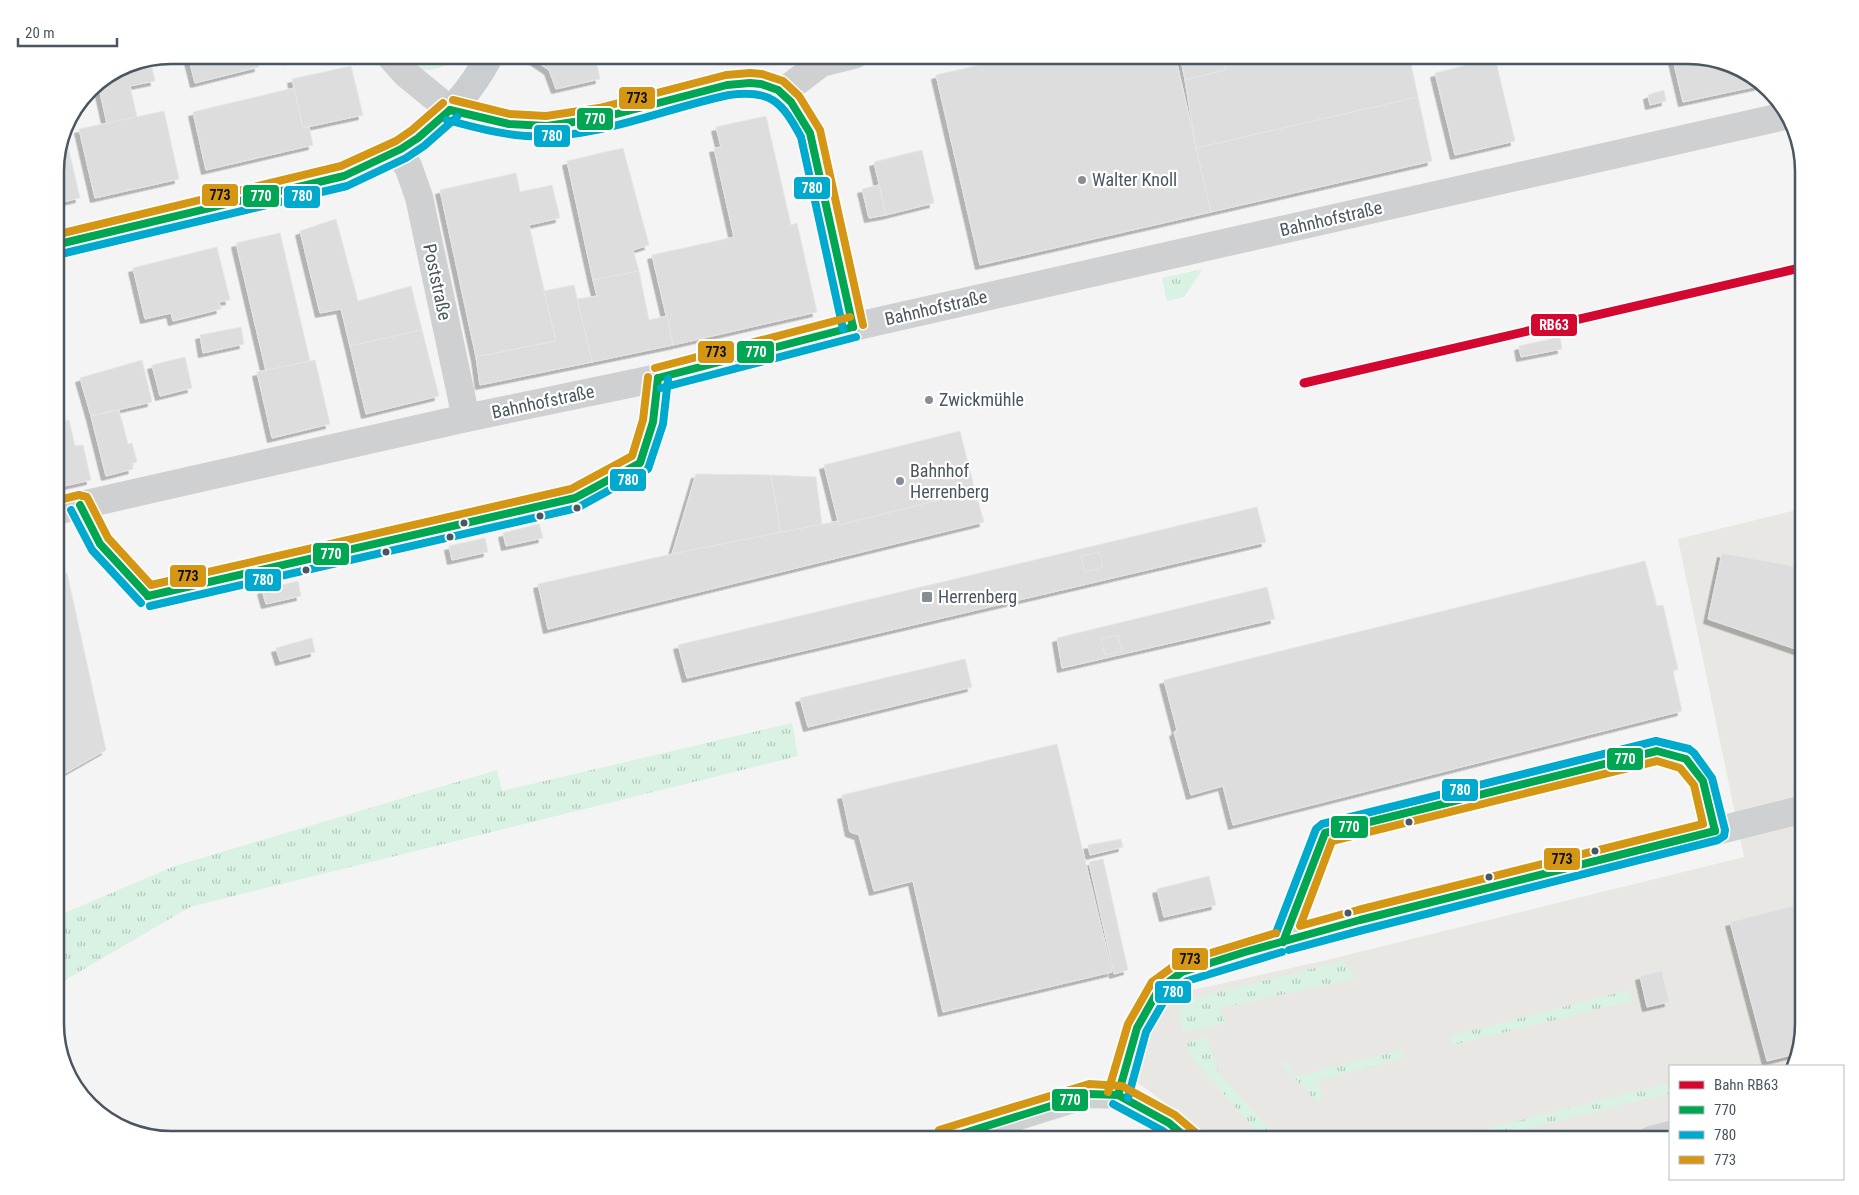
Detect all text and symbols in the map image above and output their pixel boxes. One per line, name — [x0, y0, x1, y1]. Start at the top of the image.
scale bar — [18, 15, 116, 47]
text: 20 m — [25, 24, 55, 42]
line badge: 773 — [618, 86, 656, 110]
text: 773 — [626, 90, 648, 106]
line badge: 770 — [576, 107, 614, 131]
text: 770 — [584, 111, 606, 127]
line badge: 780 — [533, 124, 571, 148]
text: 780 — [541, 128, 563, 144]
place label: Walter Knoll — [1092, 169, 1177, 190]
marker: Walter Knoll — [1076, 174, 1088, 186]
line badge: 780 — [793, 176, 831, 200]
text: 780 — [801, 180, 823, 196]
line badge: 773 — [201, 183, 239, 207]
line badge: 770 — [242, 184, 280, 208]
line badge: 780 — [283, 185, 321, 209]
text: 773 — [209, 187, 231, 203]
text: 770 — [250, 188, 272, 204]
text: 780 — [291, 188, 313, 204]
street label: Bahnhofstraße — [1278, 197, 1384, 240]
street label: Poststraße — [419, 242, 456, 322]
street label: Bahnhofstraße — [883, 286, 989, 329]
line badge: RB63 — [1530, 313, 1578, 337]
text: RB63 — [1539, 317, 1569, 333]
line badge: 773 — [697, 340, 735, 364]
line badge: 770 — [736, 340, 775, 364]
text: 773 — [705, 344, 727, 360]
text: 770 — [745, 344, 767, 360]
street label: Bahnhofstraße — [490, 380, 596, 423]
place label: Zwickmühle — [939, 389, 1024, 410]
marker: Zwickmühle — [923, 394, 935, 406]
place label: Bahnhof Herrenberg — [910, 460, 989, 502]
line badge: 780 — [609, 468, 647, 492]
text: 780 — [617, 472, 639, 488]
marker: Bahnhof Herrenberg — [894, 475, 906, 487]
unlabelled marker — [572, 503, 582, 513]
unlabelled marker — [535, 511, 545, 521]
unlabelled marker — [459, 518, 469, 528]
unlabelled marker — [445, 532, 455, 542]
line badge: 770 — [312, 542, 350, 566]
text: 770 — [320, 546, 342, 562]
unlabelled marker — [381, 547, 391, 557]
line badge: 773 — [169, 564, 207, 588]
unlabelled marker — [301, 565, 311, 575]
text: 773 — [177, 568, 199, 584]
line badge: 780 — [244, 568, 282, 592]
text: 780 — [252, 572, 274, 588]
place label: Herrenberg — [938, 586, 1017, 607]
marker: Herrenberg — [920, 590, 934, 604]
line badge: 770 — [1606, 747, 1644, 771]
text: 770 — [1614, 751, 1636, 767]
line badge: 780 — [1441, 778, 1479, 802]
text: 780 — [1449, 782, 1471, 798]
line badge: 770 — [1330, 815, 1369, 839]
unlabelled marker — [1404, 817, 1414, 827]
text: 770 — [1338, 819, 1360, 835]
unlabelled marker — [1590, 846, 1600, 856]
line badge: 773 — [1543, 847, 1581, 871]
text: 773 — [1551, 851, 1573, 867]
unlabelled marker — [1484, 872, 1494, 882]
unlabelled marker — [1343, 908, 1353, 918]
line badge: 773 — [1171, 947, 1209, 971]
text: 773 — [1179, 951, 1201, 967]
line badge: 780 — [1154, 980, 1192, 1004]
text: 780 — [1162, 984, 1184, 1000]
legend — [1669, 1065, 1844, 1180]
text: Bahn RB63 — [1714, 1076, 1778, 1094]
line badge: 770 — [1051, 1088, 1089, 1112]
text: 770 — [1059, 1092, 1081, 1108]
text: 770 — [1714, 1101, 1736, 1119]
text: 780 — [1714, 1126, 1736, 1144]
text: 773 — [1714, 1151, 1736, 1169]

